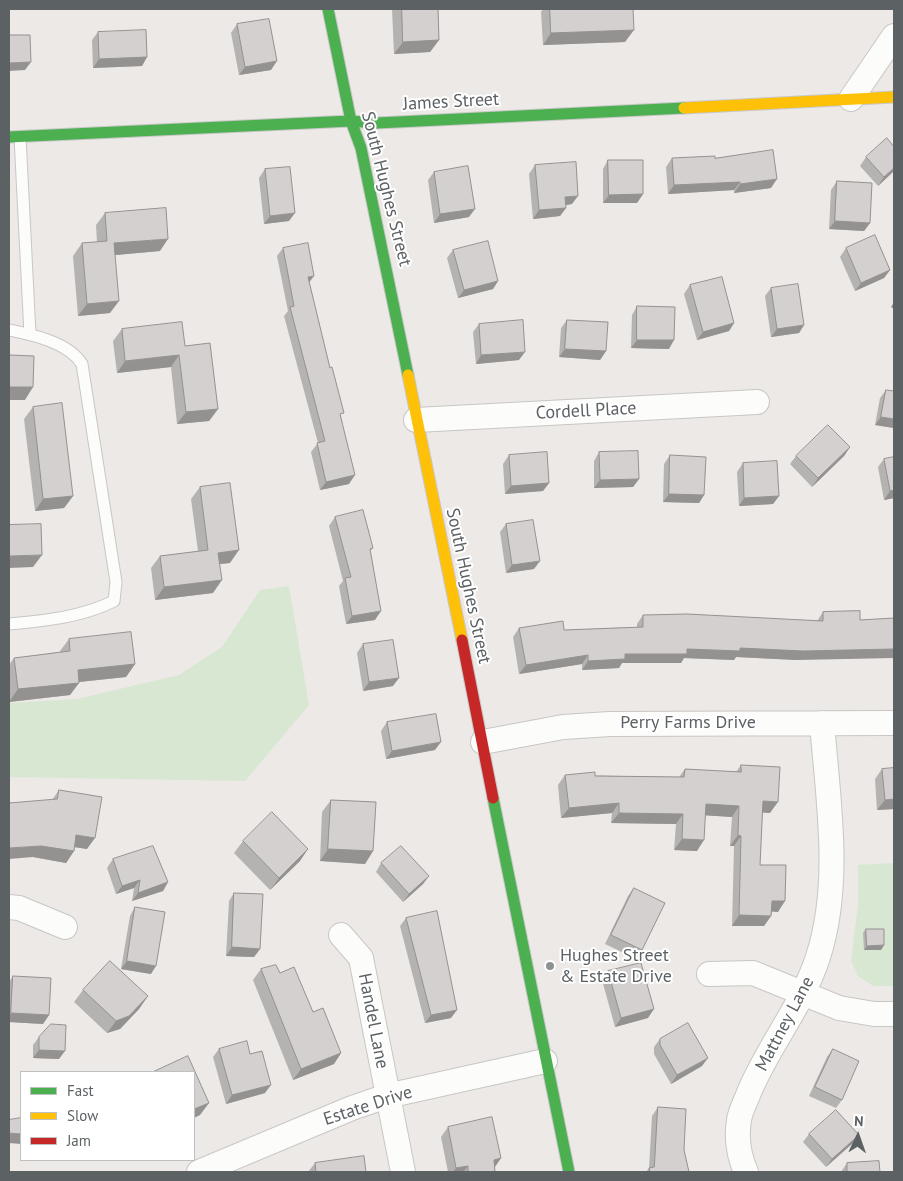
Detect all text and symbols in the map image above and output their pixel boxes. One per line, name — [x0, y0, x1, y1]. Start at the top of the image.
street label: James Street — [402, 89, 500, 115]
street label: South Hughes Street — [356, 110, 416, 268]
street label: Cordell Place — [535, 398, 637, 424]
street label: South Hughes Street — [441, 506, 495, 666]
street label: Perry Farms Drive — [620, 712, 756, 734]
place label: Hughes Street & Estate Drive — [560, 945, 672, 988]
marker: Hughes Street & Estate Drive — [544, 960, 556, 972]
street label: Handel Lane — [353, 972, 393, 1070]
street label: Mattney Lane — [751, 973, 819, 1075]
legend — [20, 1071, 195, 1161]
text: Fast — [67, 1081, 94, 1100]
street label: Estate Drive — [321, 1081, 415, 1131]
text: Slow — [67, 1106, 98, 1125]
north arrow — [833, 1111, 883, 1161]
text: N — [854, 1112, 864, 1130]
text: Jam — [67, 1131, 91, 1150]

